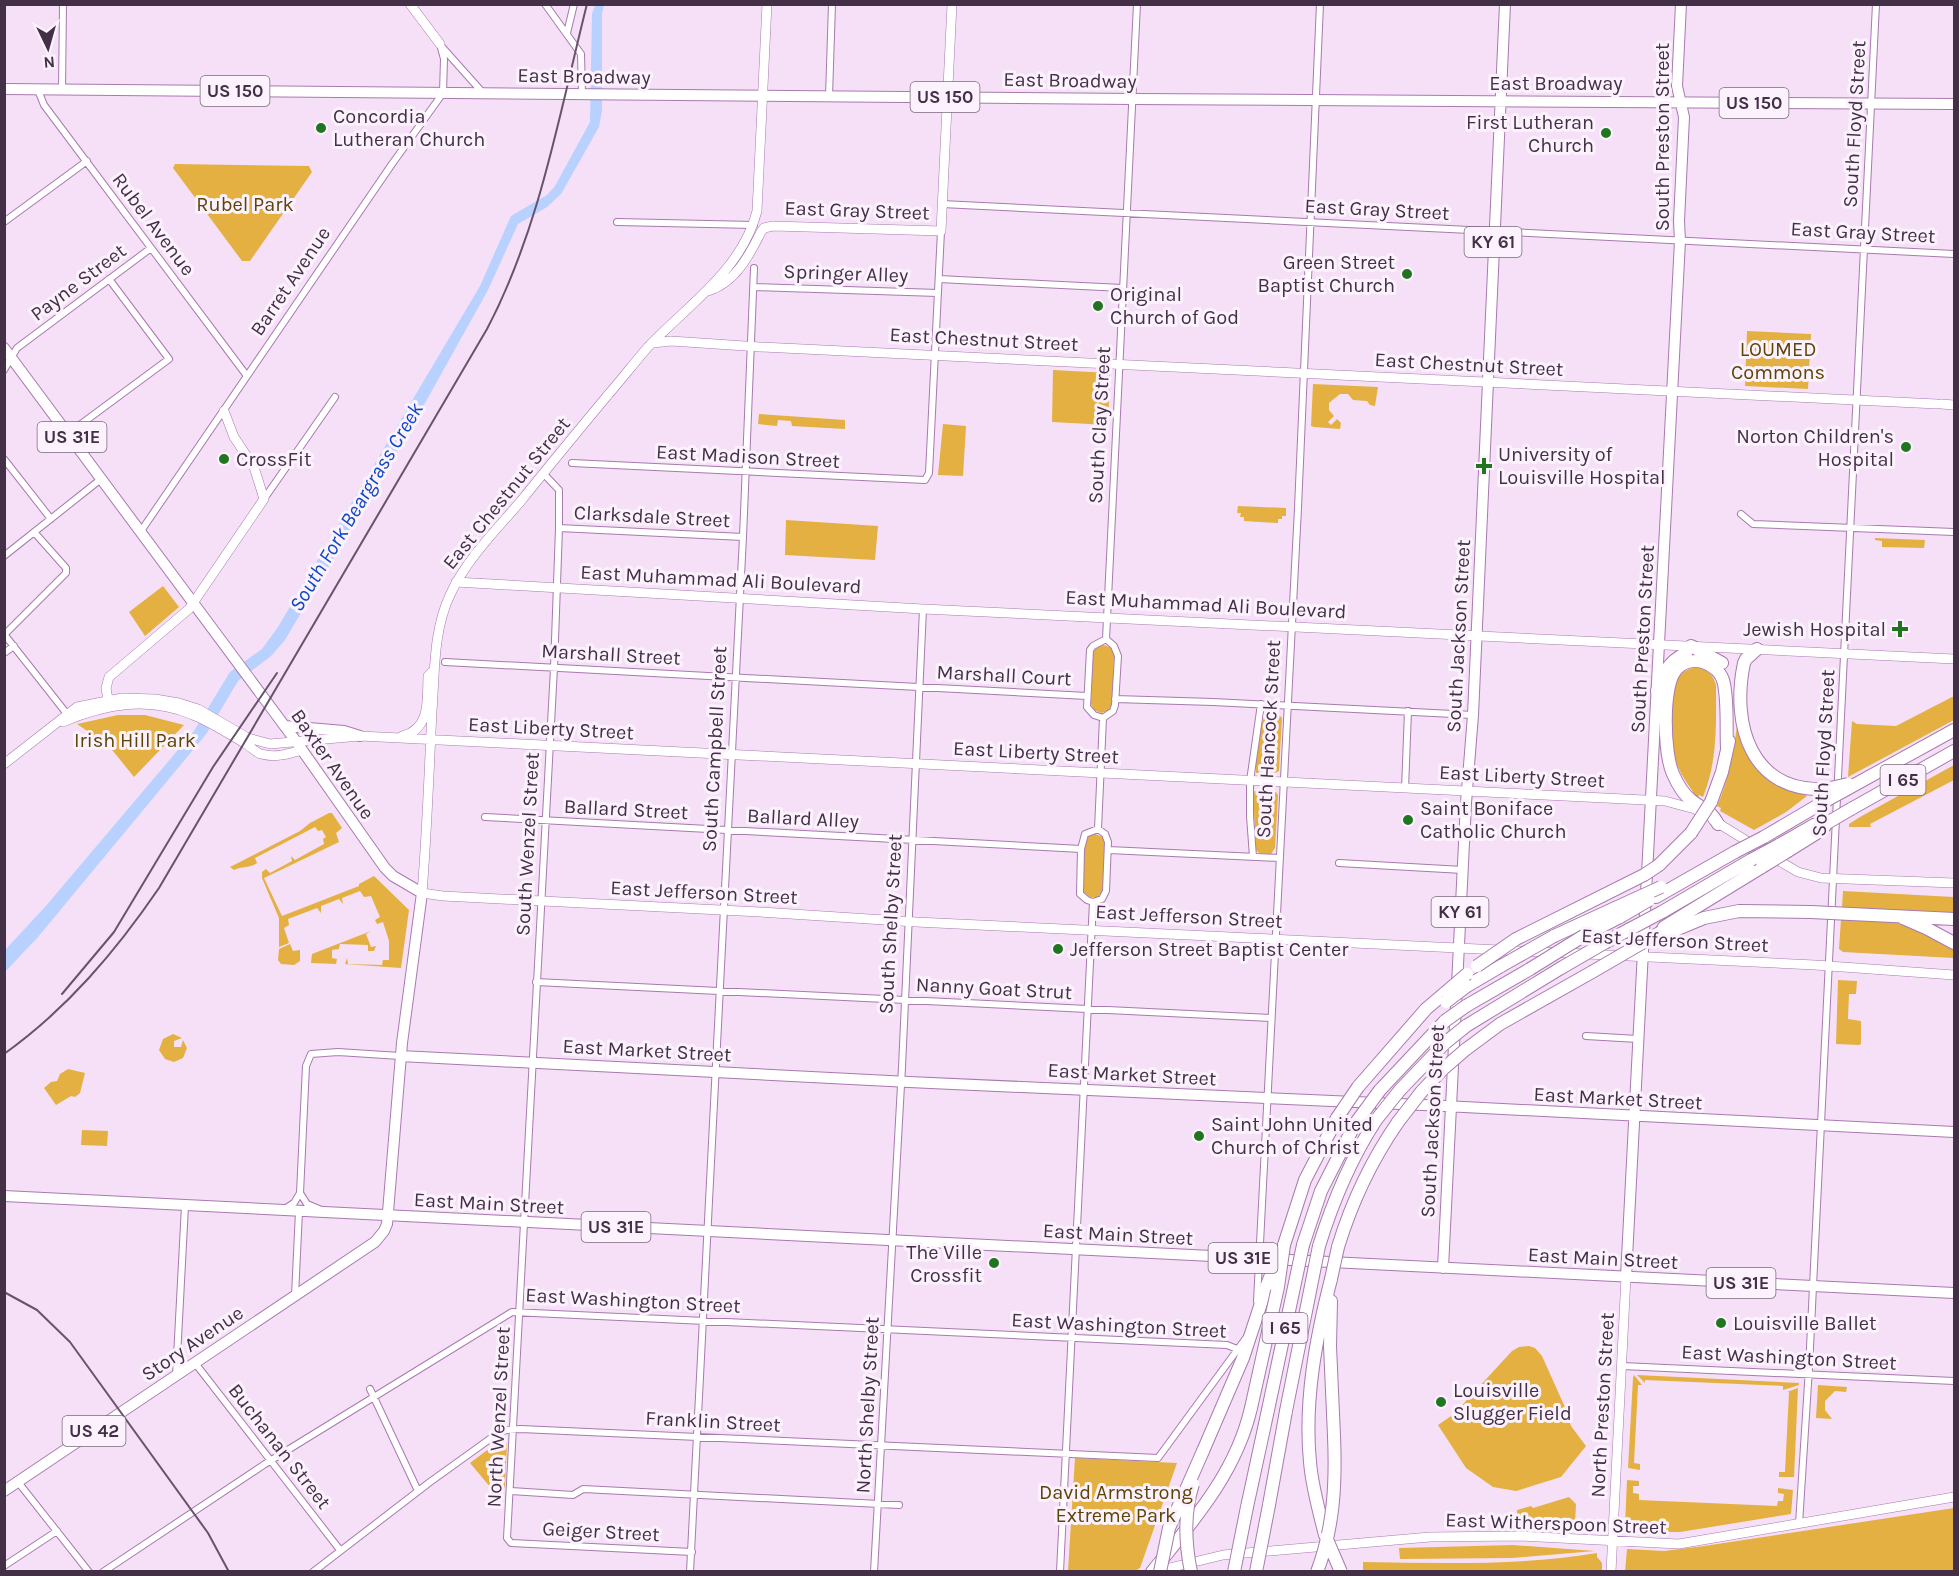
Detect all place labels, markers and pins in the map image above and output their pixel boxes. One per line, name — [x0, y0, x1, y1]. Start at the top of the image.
place label: Concordia Lutheran Church — [333, 105, 485, 151]
place label: First Lutheran Church — [1466, 111, 1594, 157]
marker: Concordia Lutheran Church — [314, 121, 328, 135]
marker: First Lutheran Church — [1599, 126, 1613, 140]
place label: Green Street Baptist Church — [1258, 251, 1395, 297]
marker: Green Street Baptist Church — [1400, 267, 1414, 281]
place label: Original Church of God — [1110, 283, 1239, 329]
marker: Original Church of God — [1091, 299, 1105, 313]
place label: Norton Children's Hospital — [1736, 425, 1894, 471]
marker: Norton Children's Hospital — [1899, 440, 1913, 454]
place label: University of Louisville Hospital — [1498, 443, 1666, 489]
place label: CrossFit — [236, 448, 312, 471]
marker: CrossFit — [217, 452, 231, 466]
marker: University of Louisville Hospital — [1475, 457, 1493, 475]
place label: Jewish Hospital — [1743, 618, 1886, 641]
marker: Jewish Hospital — [1891, 620, 1909, 638]
place label: Saint Boniface Catholic Church — [1420, 797, 1566, 843]
marker: Saint Boniface Catholic Church — [1401, 813, 1415, 827]
place label: Jefferson Street Baptist Center — [1070, 938, 1349, 961]
marker: Jefferson Street Baptist Center — [1051, 942, 1065, 956]
place label: Saint John United Church of Christ — [1211, 1113, 1373, 1159]
marker: Saint John United Church of Christ — [1192, 1129, 1206, 1143]
place label: The Ville Crossfit — [906, 1241, 982, 1287]
marker: The Ville Crossfit — [987, 1256, 1001, 1270]
place label: Louisville Ballet — [1733, 1312, 1877, 1335]
marker: Louisville Ballet — [1714, 1316, 1728, 1330]
place label: Louisville Slugger Field — [1453, 1379, 1572, 1425]
marker: Louisville Slugger Field — [1434, 1395, 1448, 1409]

